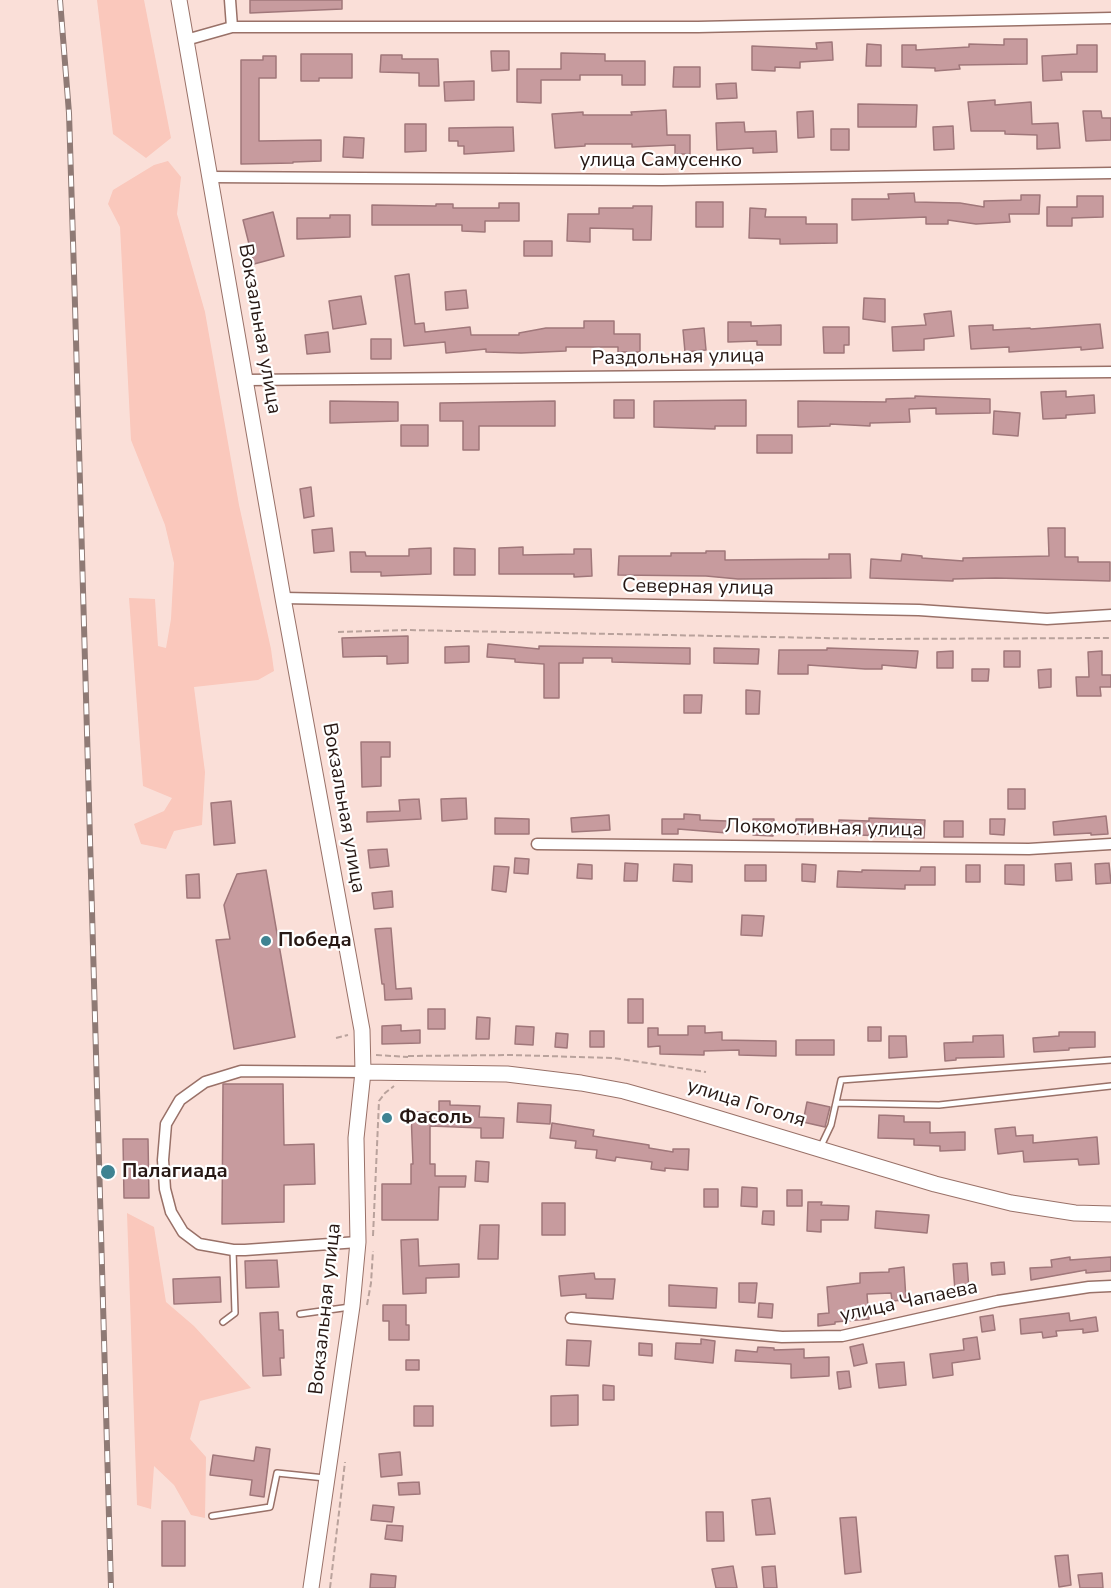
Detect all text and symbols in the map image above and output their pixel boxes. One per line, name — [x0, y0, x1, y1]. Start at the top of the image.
street label: улица Самусенко — [580, 149, 742, 173]
street label: Вокзальная улица — [232, 242, 286, 416]
street label: Раздольная улица — [591, 344, 765, 372]
street label: Северная улица — [622, 575, 774, 601]
street label: Вокзальная улица — [316, 721, 370, 895]
street label: Локомотивная улица — [725, 815, 923, 843]
place label: Победа — [278, 929, 352, 953]
marker: Победа — [259, 934, 273, 948]
street label: улица Гоголя — [684, 1075, 808, 1133]
place label: Фасоль — [399, 1106, 472, 1130]
marker: Фасоль — [380, 1111, 394, 1125]
place label: Палагиада — [122, 1160, 228, 1184]
marker: Палагиада — [99, 1163, 117, 1181]
street label: Вокзальная улица — [305, 1222, 347, 1396]
street label: улица Чапаева — [838, 1276, 980, 1328]

